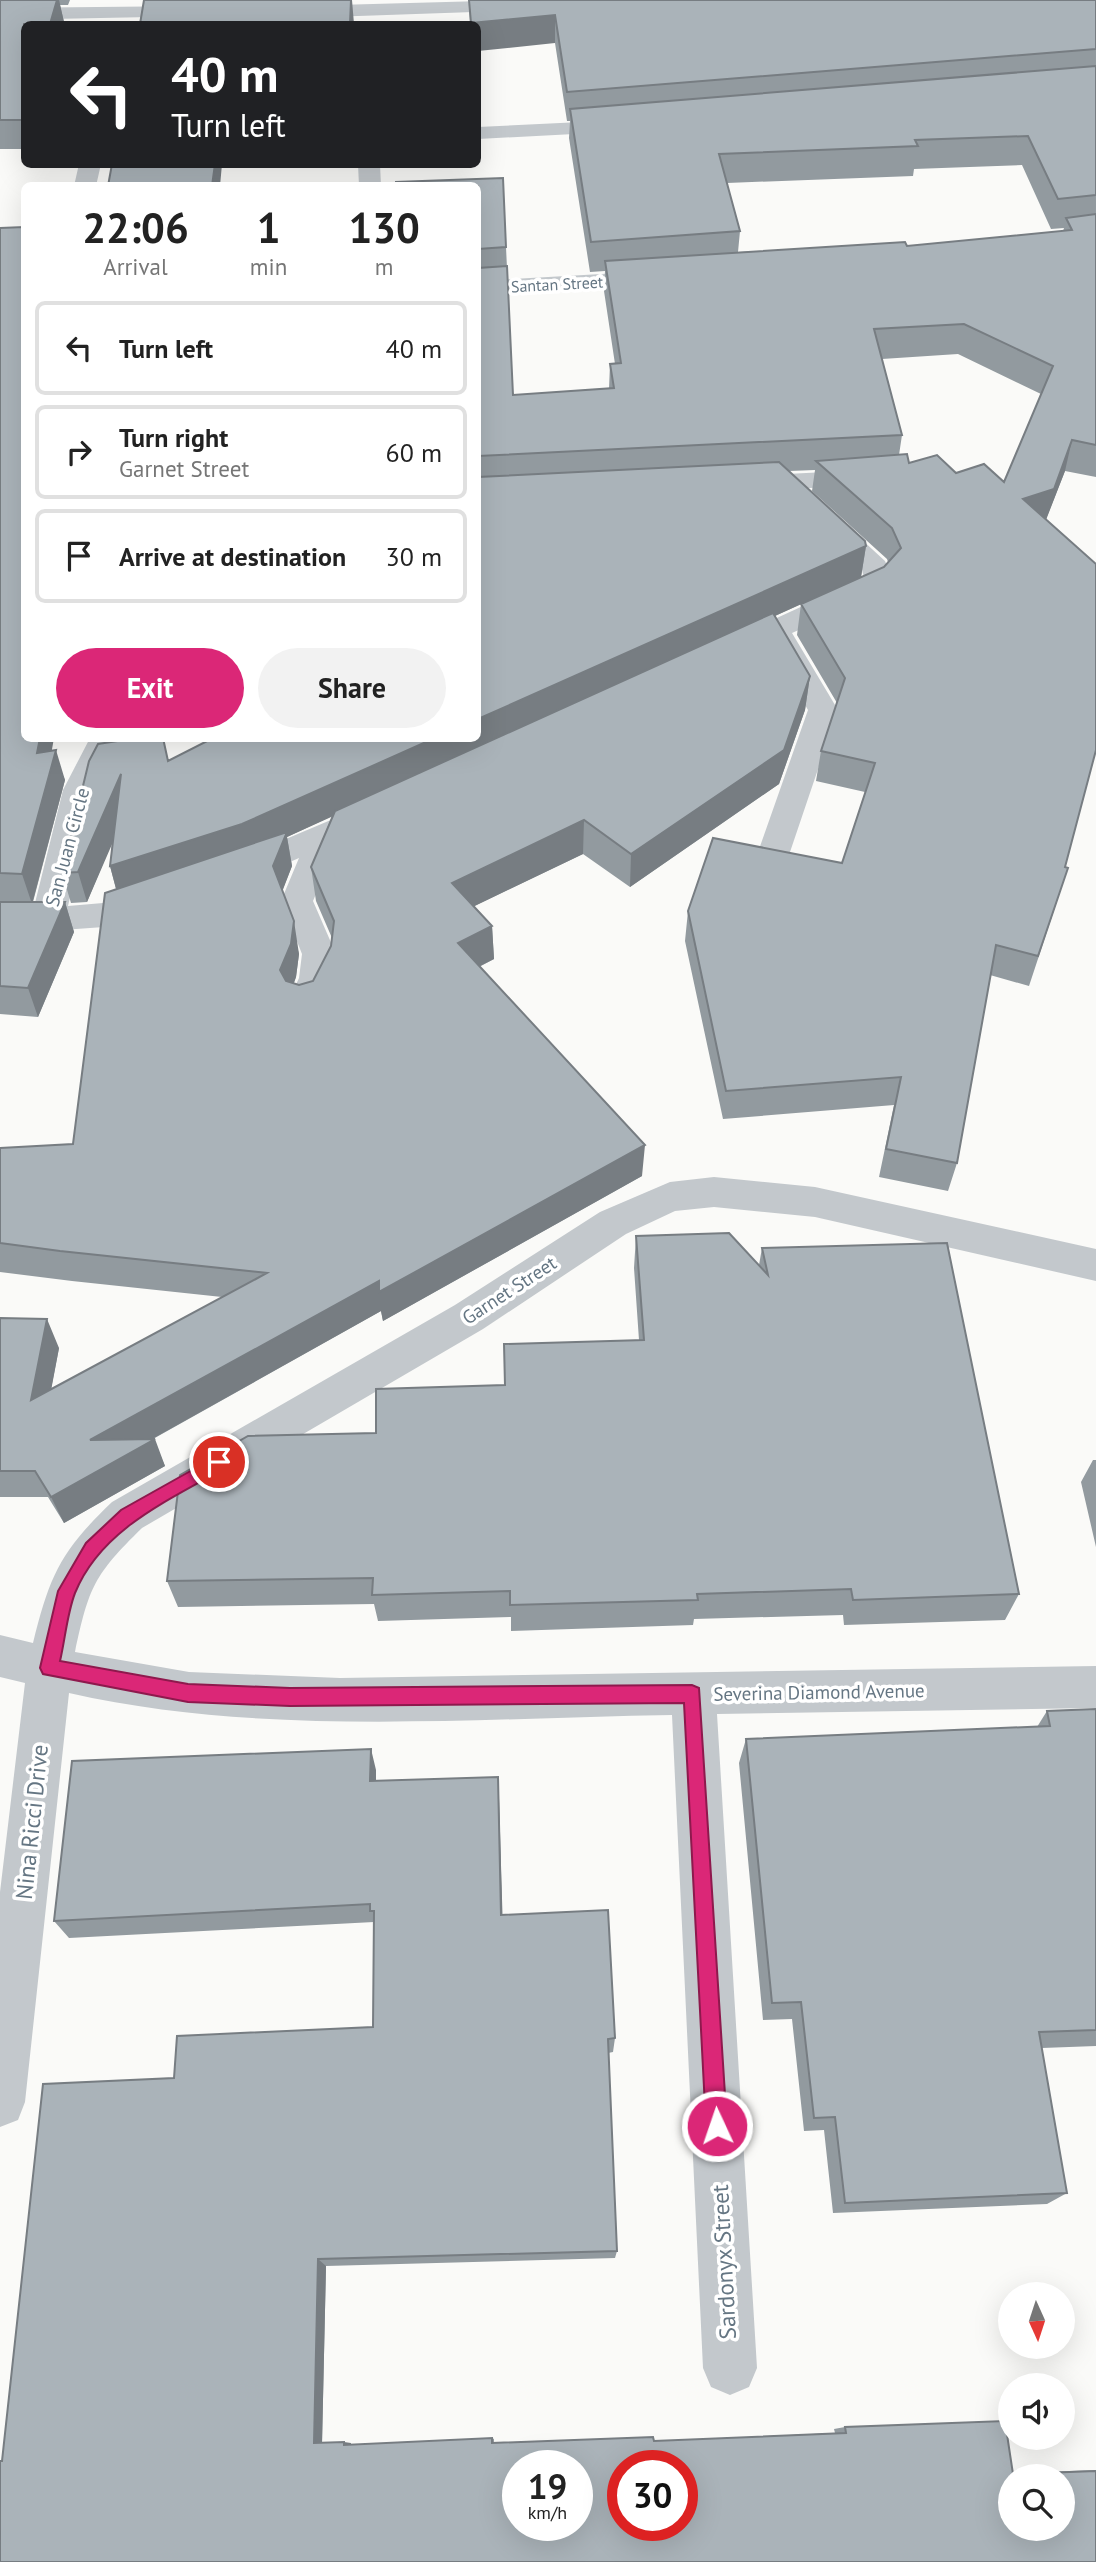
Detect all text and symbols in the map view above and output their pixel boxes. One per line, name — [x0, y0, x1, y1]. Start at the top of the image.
text: 40 m — [171, 42, 278, 106]
icon: left — [56, 49, 147, 140]
text: Turn left — [171, 104, 286, 146]
text: 22:06 — [82, 200, 189, 255]
text: 1 — [257, 200, 280, 255]
text: 130 — [348, 200, 420, 255]
text: Arrival — [103, 252, 168, 281]
text: min — [250, 252, 287, 281]
text: m — [375, 252, 393, 281]
street label: Santan Street — [510, 272, 604, 296]
icon: left — [60, 329, 98, 367]
text: Turn left — [119, 332, 213, 365]
text: 40 m — [386, 332, 442, 365]
text: Turn right — [119, 421, 228, 454]
icon: right — [60, 433, 98, 471]
text: 60 m — [386, 436, 442, 469]
text: Garnet Street — [119, 454, 249, 483]
icon: arrive — [60, 537, 98, 575]
text: Arrive at destination — [119, 540, 346, 573]
text: 30 m — [386, 540, 442, 573]
button: Exit — [56, 648, 244, 728]
button: Share — [258, 648, 446, 728]
street label: San Juan Circle — [40, 785, 94, 909]
street label: Garnet Street — [457, 1250, 561, 1329]
pin — [189, 1432, 249, 1492]
icon: arrive — [200, 1443, 238, 1481]
street label: Severina Diamond Avenue — [713, 1678, 925, 1706]
street label: Nina Ricci Drive — [9, 1743, 54, 1901]
position arrow — [680, 2089, 754, 2163]
street label: Sardonyx Street — [705, 2184, 742, 2340]
north arrow — [998, 2282, 1074, 2359]
map controls — [998, 2282, 1075, 2541]
button: sound — [998, 2373, 1075, 2450]
speed limit sign: 30 — [607, 2450, 698, 2541]
text: 19 — [528, 2463, 567, 2509]
button: search — [998, 2464, 1075, 2541]
text: km/h — [528, 2501, 567, 2524]

